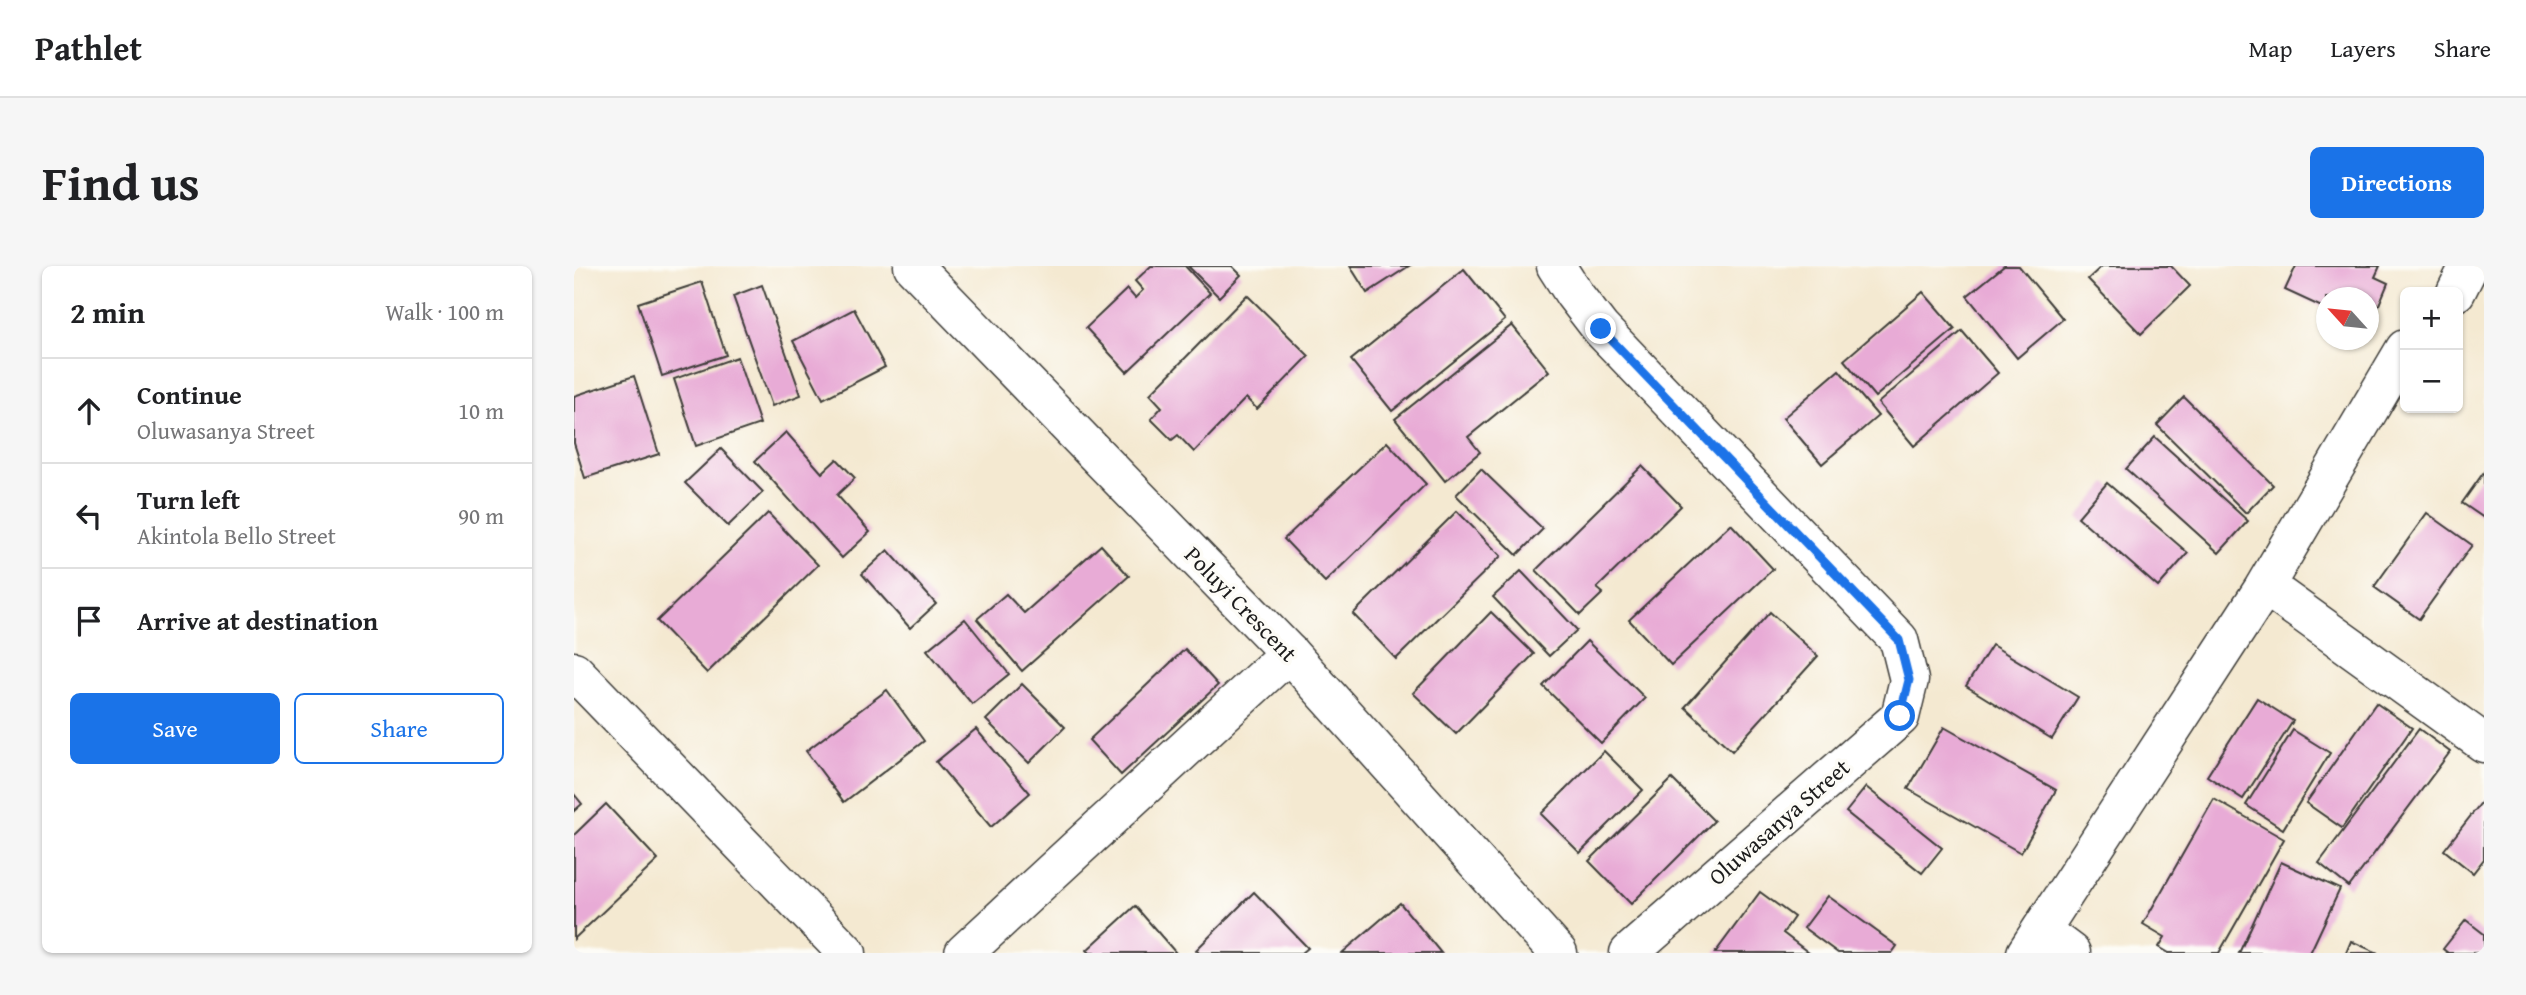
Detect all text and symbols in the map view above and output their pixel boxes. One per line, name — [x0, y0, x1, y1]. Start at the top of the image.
text: Pathlet — [35, 24, 142, 72]
text: Map — [2249, 31, 2292, 66]
text: Layers — [2330, 31, 2396, 66]
text: Share — [2434, 31, 2491, 66]
text: Find us — [42, 146, 200, 218]
button: Directions — [2310, 147, 2484, 218]
north arrow — [2316, 287, 2379, 350]
map controls — [2400, 287, 2463, 413]
button: + — [2400, 287, 2463, 350]
text: 2 min — [70, 290, 145, 334]
text: Walk · 100 m — [385, 295, 504, 328]
route end — [1585, 313, 1616, 344]
button: − — [2400, 350, 2463, 413]
text: Continue — [137, 375, 242, 414]
icon: ahead — [70, 392, 108, 430]
text: 10 m — [458, 394, 504, 427]
text: Oluwasanya Street — [137, 414, 315, 447]
text: Turn left — [137, 480, 240, 519]
icon: left — [70, 497, 108, 535]
text: 90 m — [458, 499, 504, 532]
text: Akintola Bello Street — [137, 519, 336, 552]
street label: Poluyi Crescent — [1178, 538, 1305, 669]
text: Arrive at destination — [137, 601, 378, 640]
icon: arrive — [70, 602, 108, 640]
button: Save — [70, 693, 280, 764]
button: Share — [294, 693, 504, 764]
route start — [1884, 700, 1915, 731]
street label: Oluwasanya Street — [1701, 751, 1857, 892]

